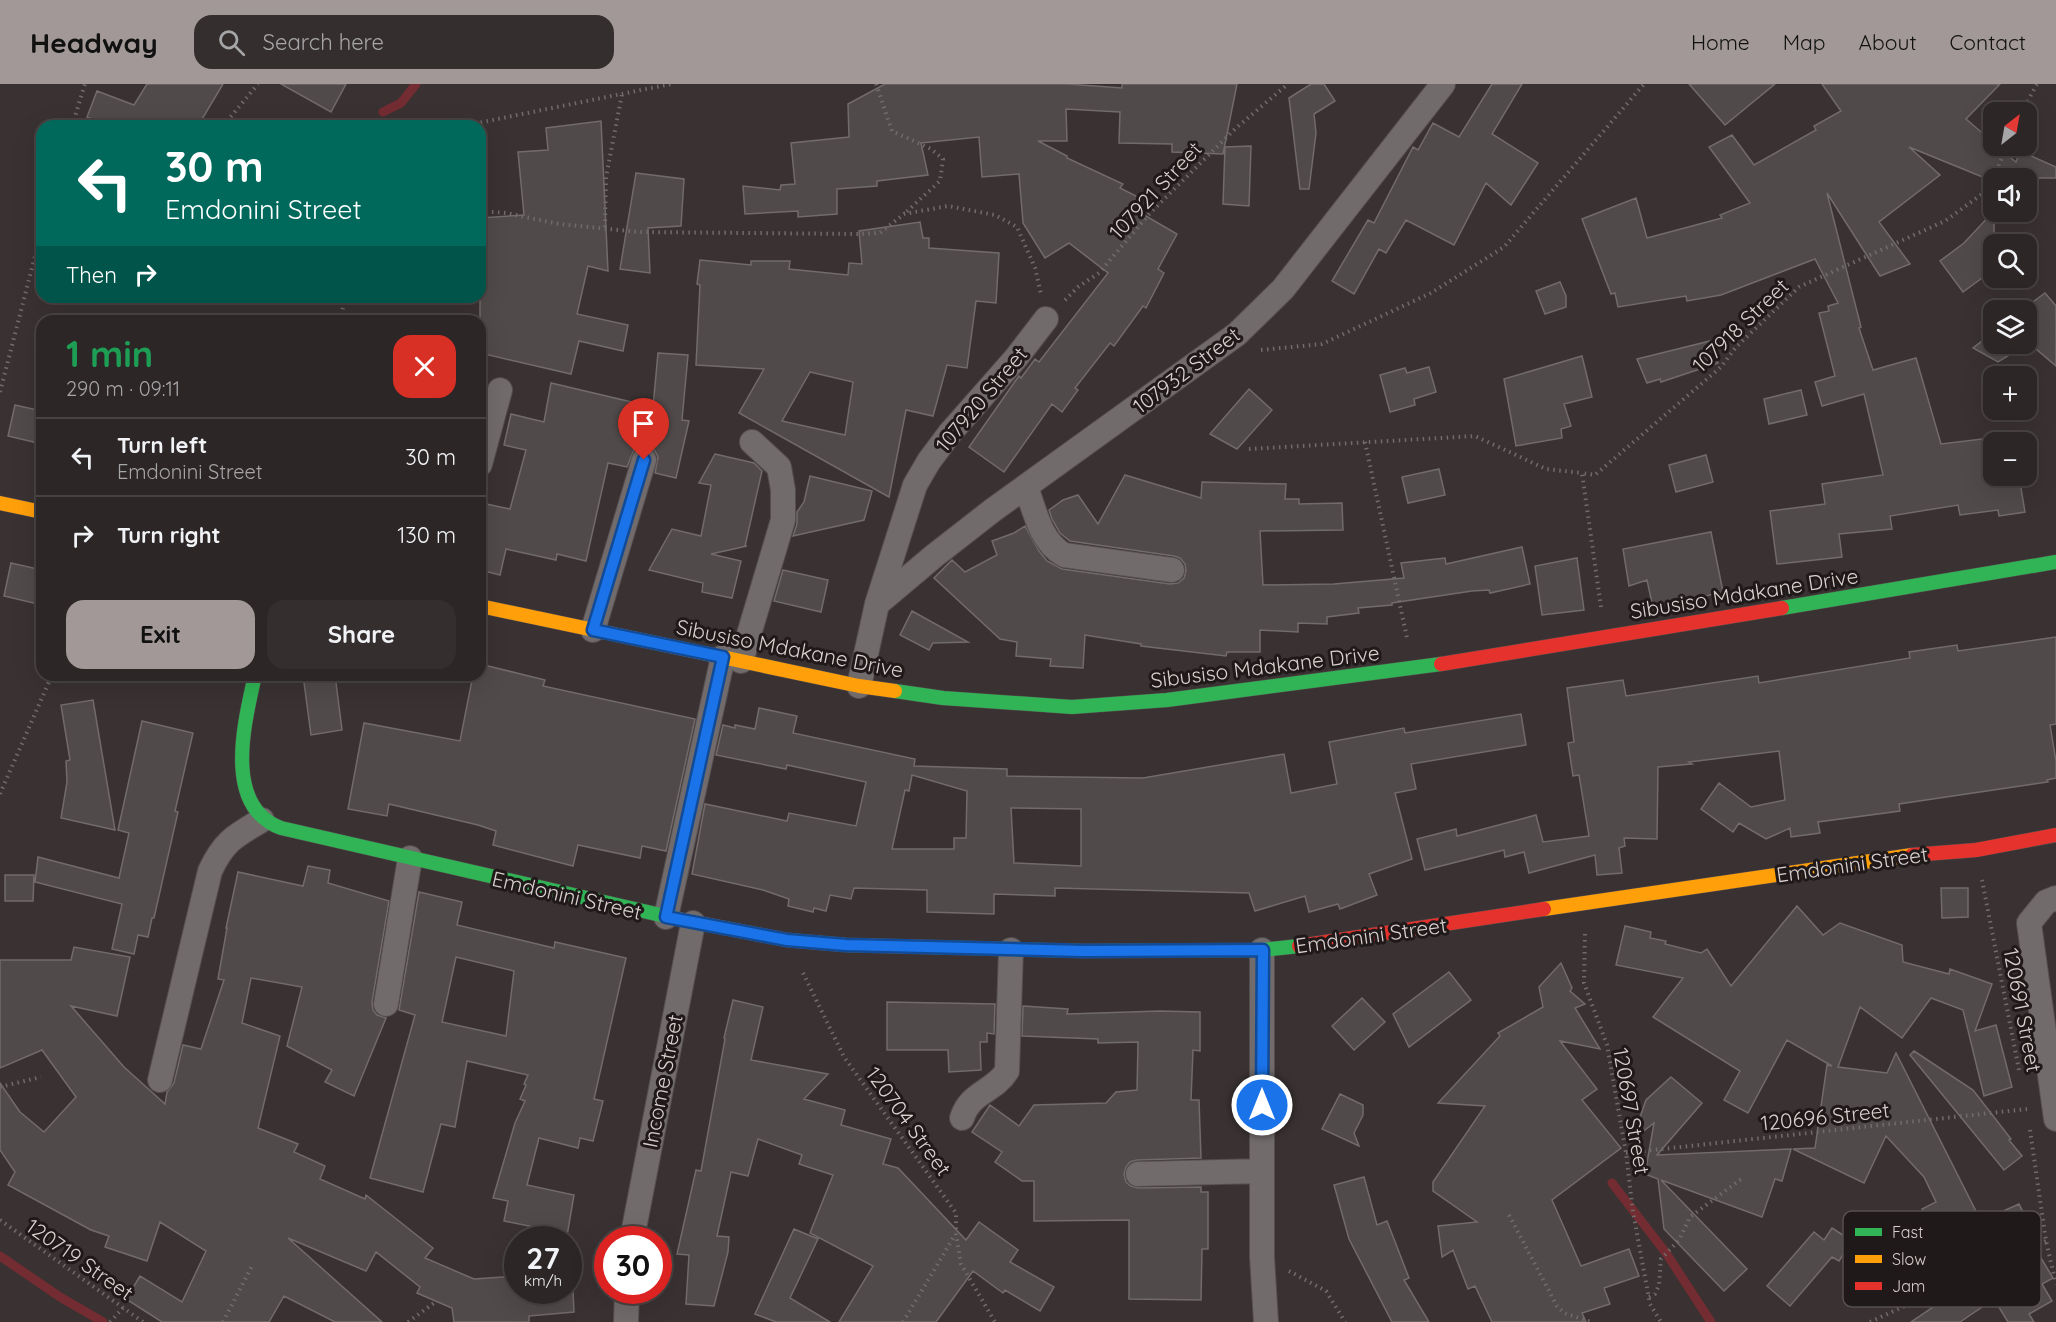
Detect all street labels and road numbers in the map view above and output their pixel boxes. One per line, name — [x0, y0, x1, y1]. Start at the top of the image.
street label: 107921 Street — [1103, 136, 1207, 244]
street label: 107918 Street — [1686, 273, 1794, 377]
street label: 107932 Street — [1127, 321, 1245, 419]
street label: 107920 Street — [930, 341, 1032, 457]
street label: Sibusiso Mdakane Drive — [1628, 562, 1860, 624]
street label: Sibusiso Mdakane Drive — [674, 613, 906, 683]
street label: Sibusiso Mdakane Drive — [1149, 639, 1381, 693]
street label: Emdonini Street — [1774, 840, 1930, 888]
street label: Emdonini Street — [490, 865, 644, 925]
street label: Emdonini Street — [1293, 911, 1449, 959]
street label: 120691 Street — [1998, 946, 2048, 1074]
street label: Income Street — [636, 1012, 688, 1150]
street label: 120697 Street — [1608, 1046, 1656, 1176]
street label: 120704 Street — [861, 1061, 957, 1181]
street label: 120696 Street — [1759, 1096, 1891, 1136]
street label: 120719 Street — [21, 1212, 139, 1306]

